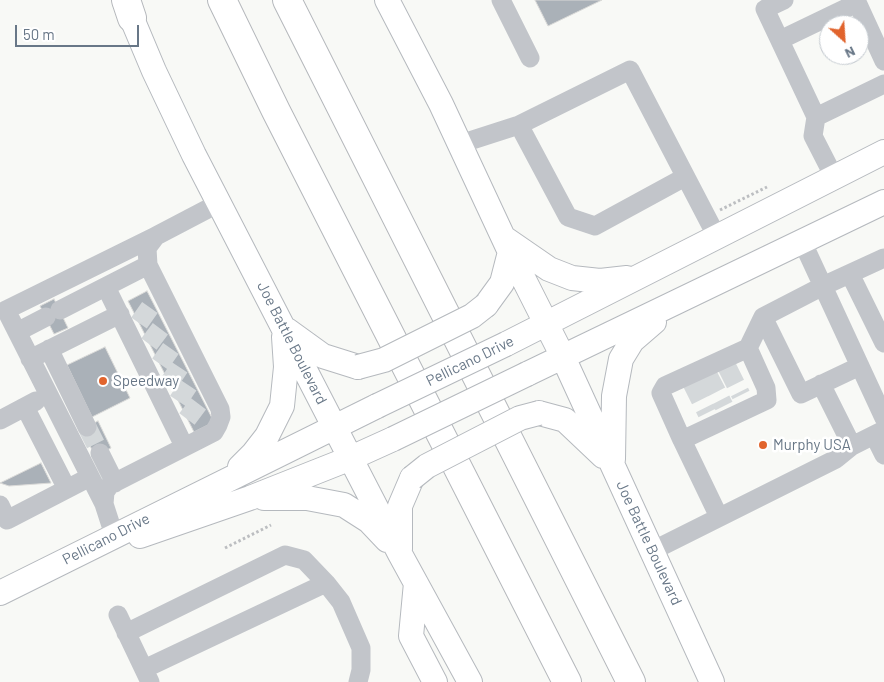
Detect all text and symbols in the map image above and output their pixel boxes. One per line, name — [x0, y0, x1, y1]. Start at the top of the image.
scale bar — [18, 15, 141, 47]
north arrow — [819, 15, 869, 65]
text: 50 m — [23, 25, 55, 43]
text: N — [842, 43, 858, 63]
street label: Joe Battle Boulevard — [253, 279, 331, 407]
street label: Pellicano Drive — [423, 332, 517, 390]
place label: Speedway — [113, 372, 179, 390]
marker: Speedway — [97, 375, 109, 387]
place label: Murphy USA — [773, 436, 851, 454]
marker: Murphy USA — [757, 439, 769, 451]
street label: Joe Battle Boulevard — [612, 478, 686, 608]
street label: Pellicano Drive — [59, 509, 153, 569]

